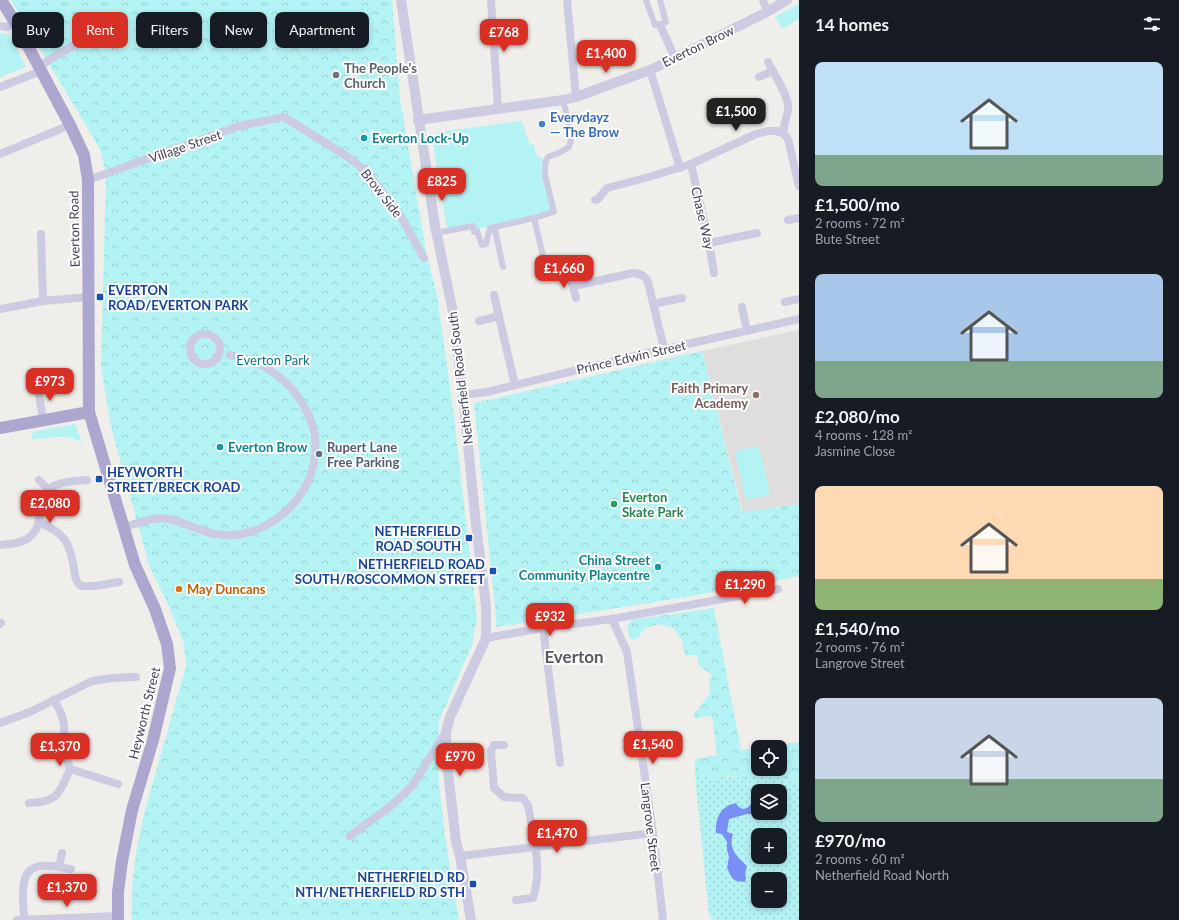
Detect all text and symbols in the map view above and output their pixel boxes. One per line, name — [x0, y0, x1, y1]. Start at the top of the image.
chip: Buy — [12, 12, 64, 48]
chip: Rent — [72, 12, 128, 48]
chip: Filters — [136, 12, 202, 48]
chip: New — [210, 12, 267, 48]
chip: Apartment — [275, 12, 369, 48]
icon: filters — [1141, 13, 1163, 35]
text: 14 homes — [815, 14, 889, 35]
pin: £768 — [480, 19, 528, 53]
street label: Everton Brow — [659, 22, 737, 70]
text: £768 — [489, 24, 519, 40]
pin: £1,400 — [573, 40, 639, 74]
text: £1,400 — [586, 45, 626, 61]
place label: The People's Church — [344, 60, 417, 91]
marker: The People's Church — [331, 70, 341, 80]
icon: home — [953, 88, 1025, 160]
pin: £1,500 — [703, 98, 769, 132]
text: £1,500 — [716, 103, 756, 119]
place label: Everydayz — The Brow — [550, 109, 620, 140]
marker: Everydayz — The Brow — [537, 119, 547, 129]
street label: Village Street — [147, 126, 224, 166]
place label: Everton Lock-Up — [372, 130, 469, 146]
marker: Everton Lock-Up — [359, 133, 369, 143]
street label: Brow Side — [358, 165, 406, 221]
pin: £825 — [418, 168, 466, 202]
text: £825 — [427, 173, 457, 189]
street label: Chase Way — [688, 185, 718, 251]
street label: Everton Road — [65, 190, 83, 268]
text: £1,500/mo — [815, 194, 900, 215]
text: 2 rooms · 72 m² — [815, 215, 905, 231]
text: Bute Street — [815, 231, 880, 247]
pin: £1,660 — [531, 255, 597, 289]
text: £1,660 — [544, 260, 584, 276]
place label: EVERTON ROAD/EVERTON PARK — [108, 282, 249, 313]
marker: EVERTON ROAD/EVERTON PARK — [95, 292, 105, 302]
icon: home — [953, 300, 1025, 372]
street label: Netherfield Road South — [444, 311, 476, 445]
street label: Prince Edwin Street — [575, 337, 688, 377]
park label: Everton Park — [236, 352, 310, 368]
pin: £973 — [26, 368, 74, 402]
text: £973 — [35, 373, 65, 389]
place label: Faith Primary Academy — [671, 380, 748, 411]
marker: Faith Primary Academy — [751, 390, 761, 400]
text: £2,080/mo — [815, 406, 900, 427]
text: 4 rooms · 128 m² — [815, 427, 912, 443]
place label: Everton Brow — [228, 439, 308, 455]
place label: Rupert Lane Free Parking — [327, 439, 399, 470]
marker: Everton Brow — [215, 442, 225, 452]
text: Jasmine Close — [815, 443, 895, 459]
marker: Rupert Lane Free Parking — [314, 449, 324, 459]
place label: HEYWORTH STREET/BRECK ROAD — [107, 464, 241, 495]
marker: HEYWORTH STREET/BRECK ROAD — [94, 474, 104, 484]
place label: Everton Skate Park — [622, 489, 684, 520]
pin: £2,080 — [17, 490, 83, 524]
text: £2,080 — [30, 495, 70, 511]
marker: Everton Skate Park — [609, 499, 619, 509]
icon: home — [953, 512, 1025, 584]
place label: NETHERFIELD ROAD SOUTH — [375, 523, 461, 554]
marker: NETHERFIELD ROAD SOUTH — [464, 533, 474, 543]
place label: China Street Community Playcentre — [519, 552, 650, 583]
place label: NETHERFIELD ROAD SOUTH/ROSCOMMON STREET — [295, 556, 485, 587]
marker: China Street Community Playcentre — [653, 562, 663, 572]
marker: NETHERFIELD ROAD SOUTH/ROSCOMMON STREET — [488, 566, 498, 576]
pin: £1,290 — [712, 571, 778, 605]
text: £1,290 — [725, 576, 765, 592]
place label: May Duncans — [187, 581, 266, 597]
marker: May Duncans — [174, 584, 184, 594]
pin: £932 — [526, 603, 574, 637]
text: £932 — [535, 608, 565, 624]
text: £1,540/mo — [815, 618, 900, 639]
text: 2 rooms · 76 m² — [815, 639, 905, 655]
district label: Everton — [544, 646, 604, 667]
text: Langrove Street — [815, 655, 905, 671]
street label: Heyworth Street — [125, 665, 163, 761]
icon: home — [953, 724, 1025, 796]
pin: £1,540 — [620, 731, 686, 765]
pin: £1,370 — [27, 733, 93, 767]
text: £1,540 — [633, 736, 673, 752]
text: £1,370 — [40, 738, 80, 754]
map controls — [751, 740, 787, 908]
button: locate — [751, 740, 787, 776]
pin: £970 — [436, 743, 484, 777]
text: £970 — [445, 748, 475, 764]
street label: Langrove Street — [638, 781, 664, 873]
button: layers — [751, 784, 787, 820]
pin: £1,470 — [524, 820, 590, 854]
text: £1,470 — [537, 825, 577, 841]
button: + — [751, 828, 787, 864]
text: £970/mo — [815, 830, 886, 851]
text: 2 rooms · 60 m² — [815, 851, 905, 867]
text: Netherfield Road North — [815, 867, 949, 883]
place label: NETHERFIELD RD NTH/NETHERFIELD RD STH — [295, 869, 465, 900]
button: − — [751, 872, 787, 908]
pin: £1,370 — [34, 874, 100, 908]
text: £1,370 — [47, 879, 87, 895]
marker: NETHERFIELD RD NTH/NETHERFIELD RD STH — [468, 879, 478, 889]

